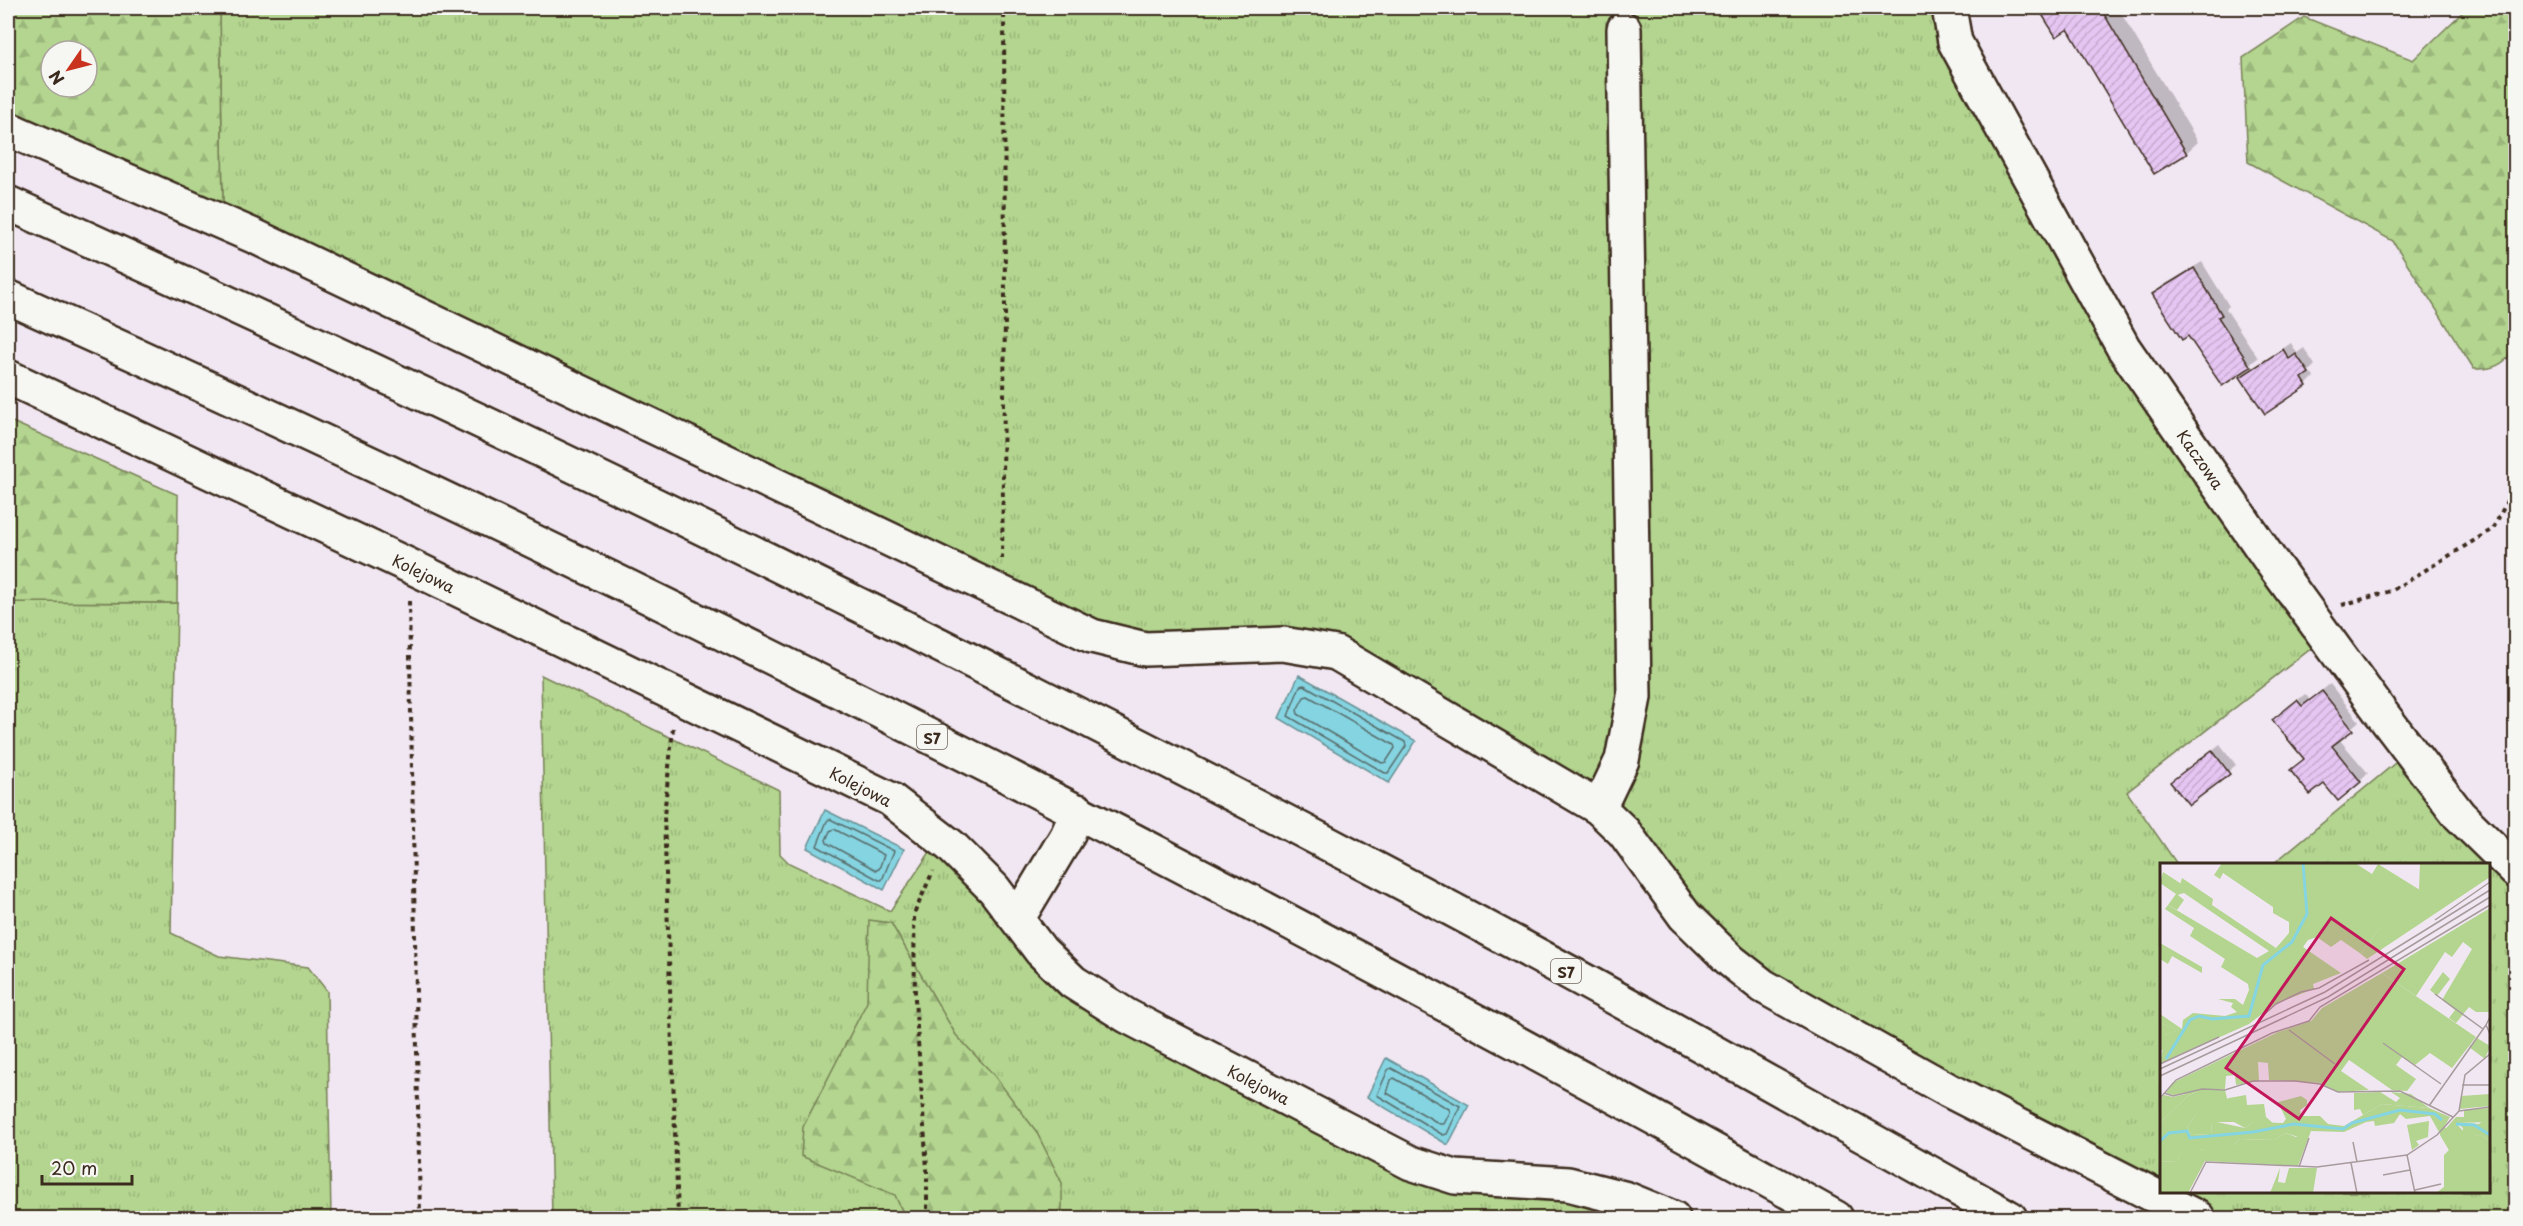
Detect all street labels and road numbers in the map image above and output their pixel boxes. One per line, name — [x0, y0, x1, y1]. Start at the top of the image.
street label: Kaczowa — [2172, 424, 2230, 494]
street label: Kolejowa — [389, 548, 459, 598]
road number: S7 — [917, 725, 947, 749]
street label: Kolejowa — [826, 760, 896, 812]
road number: S7 — [1551, 959, 1581, 983]
street label: Kolejowa — [1224, 1058, 1294, 1110]

